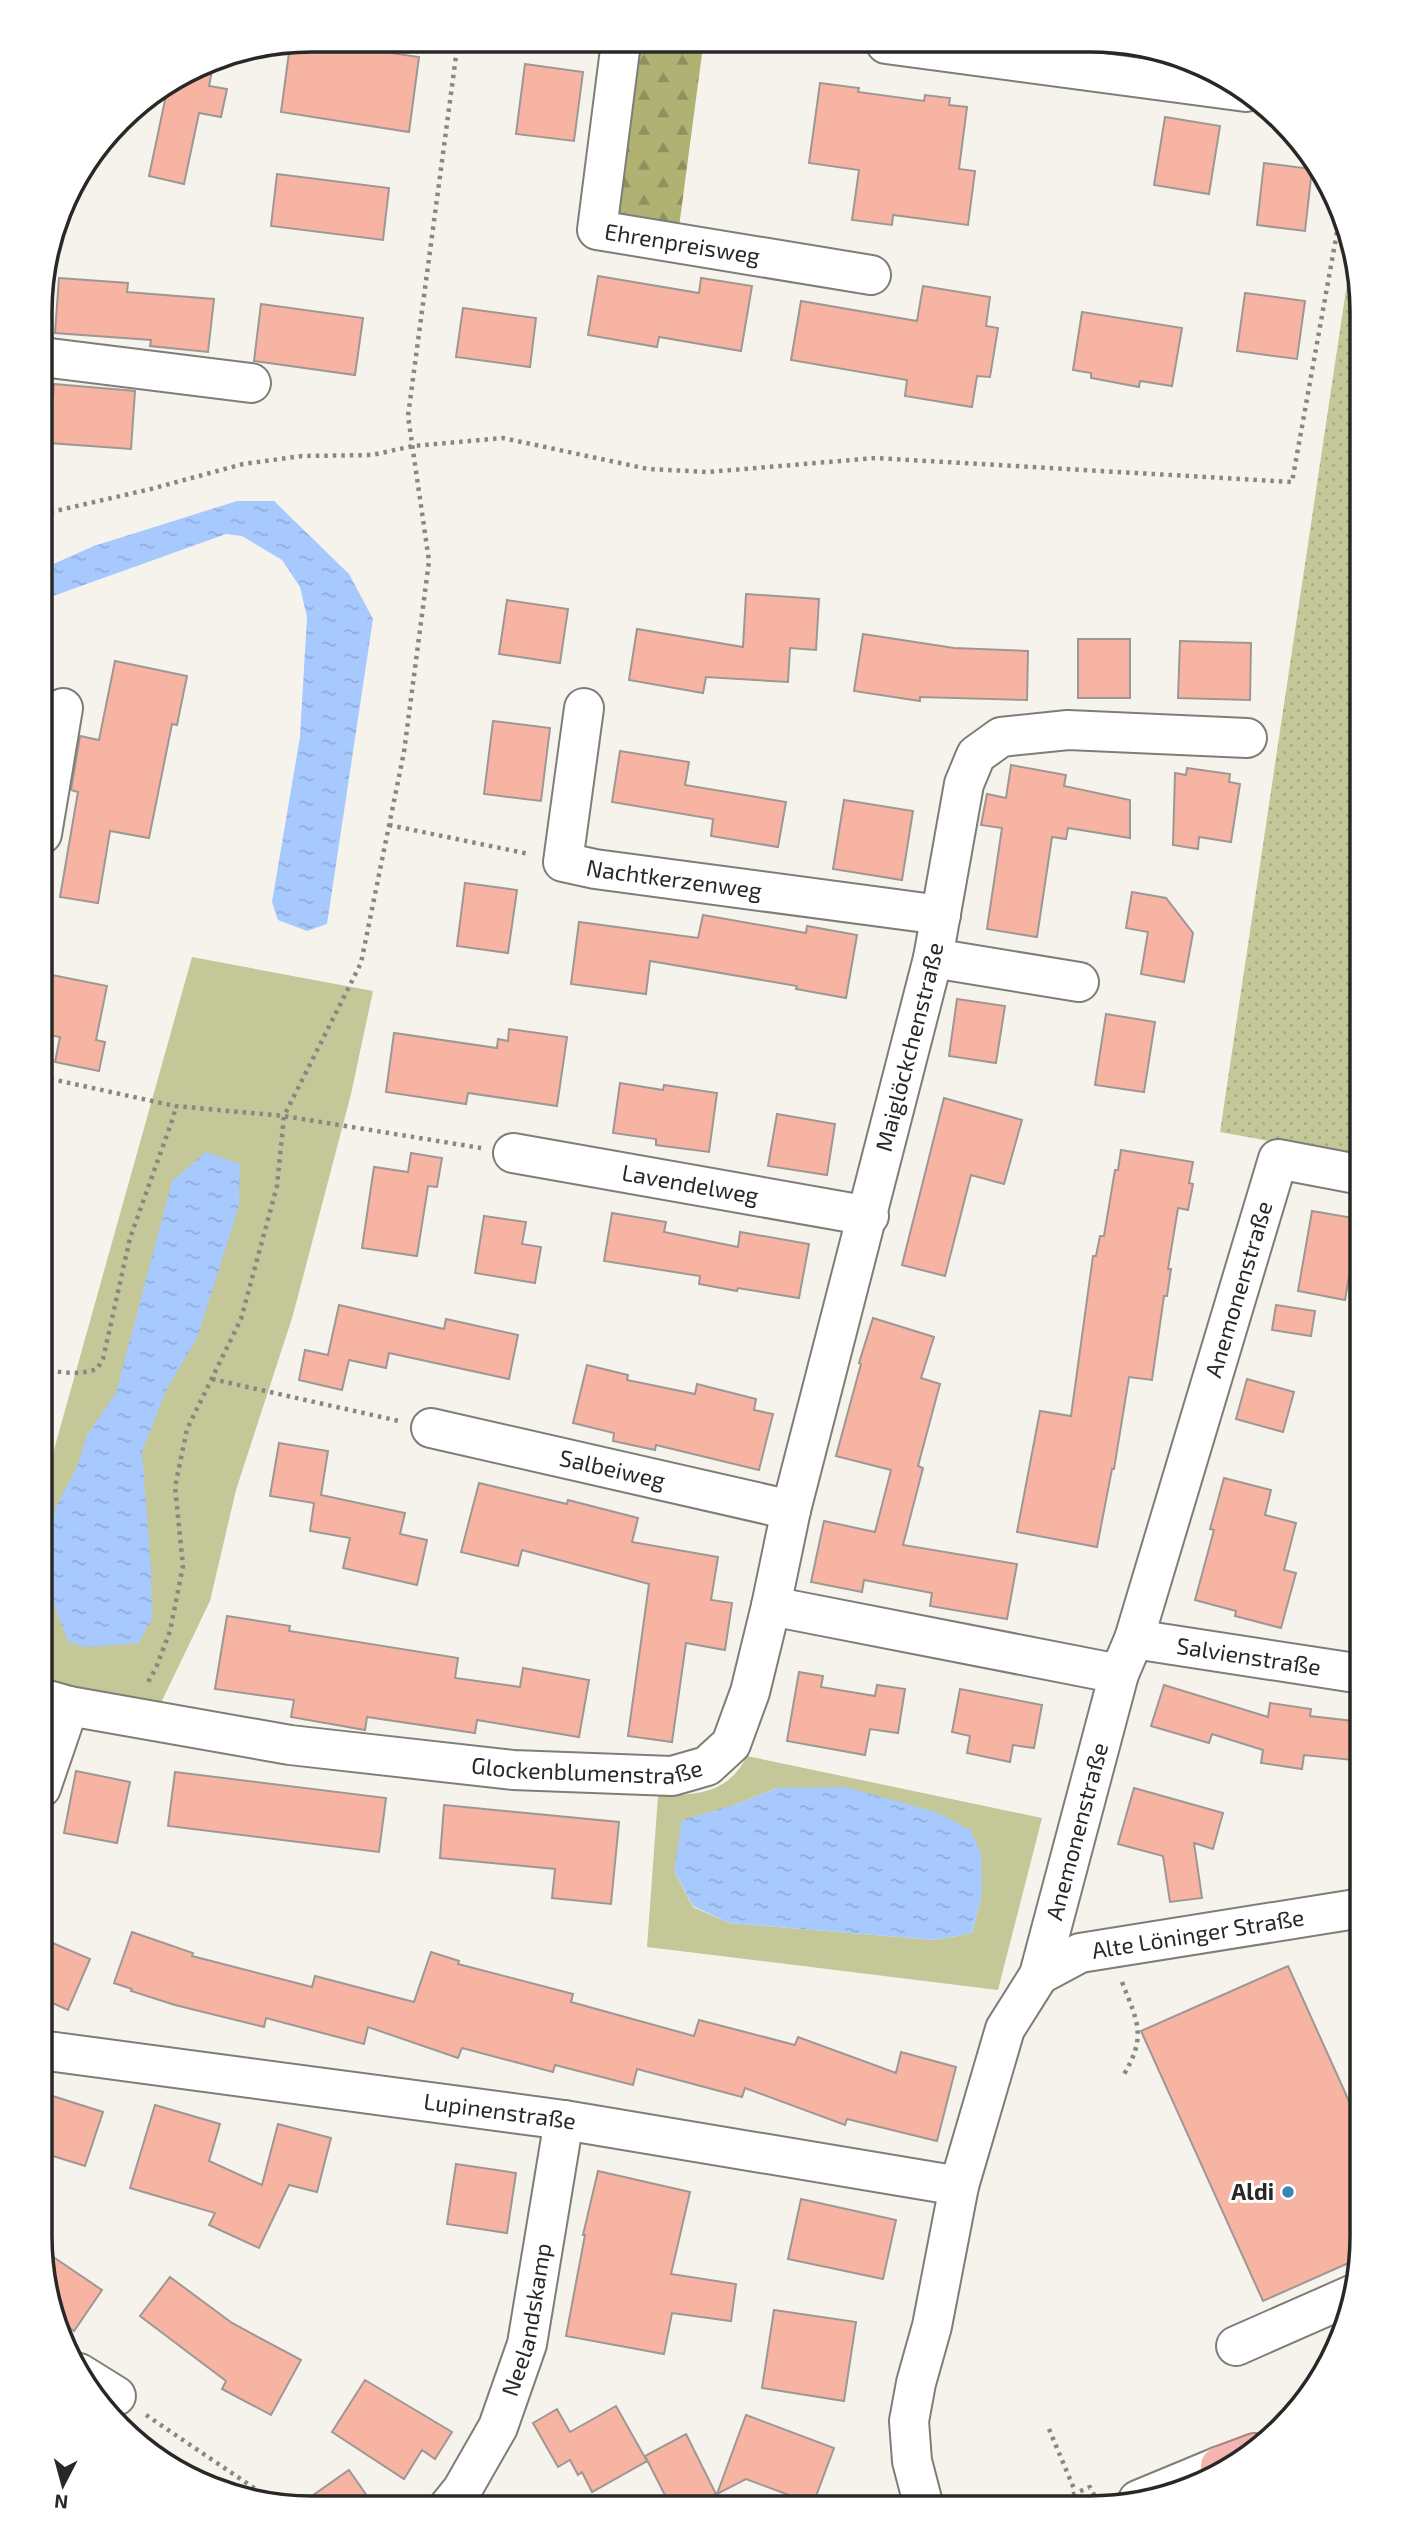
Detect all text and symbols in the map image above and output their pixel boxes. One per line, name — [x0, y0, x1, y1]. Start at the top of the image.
street label: Ehrenpreisweg — [603, 216, 762, 270]
street label: Nachtkerzenweg — [584, 853, 764, 904]
street label: Maiglöckchenstraße — [869, 940, 948, 1154]
street label: Lavendelweg — [620, 1158, 761, 1209]
street label: Anemonenstraße — [1198, 1198, 1278, 1381]
street label: Salbeiweg — [557, 1443, 668, 1494]
street label: Salvienstraße — [1175, 1631, 1323, 1681]
street label: Anemonenstraße — [1039, 1739, 1113, 1923]
street label: Glockenblumenstraße — [470, 1750, 705, 1789]
street label: Alte Löninger Straße — [1090, 1902, 1306, 1964]
street label: Lupinenstraße — [422, 2086, 578, 2135]
place label: Aldi — [1231, 2177, 1274, 2205]
marker: Aldi — [1280, 2184, 1296, 2200]
street label: Neelandskamp — [495, 2241, 556, 2400]
north arrow — [28, 2450, 98, 2520]
text: N — [53, 2490, 69, 2515]

